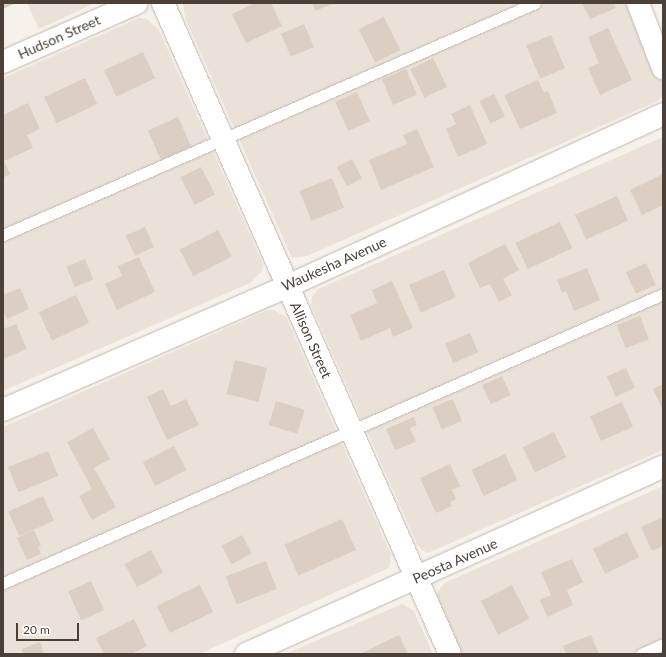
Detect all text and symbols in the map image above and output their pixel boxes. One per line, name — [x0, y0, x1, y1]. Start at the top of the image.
street label: Hudson Street — [15, 11, 103, 63]
street label: Waukesha Avenue — [279, 233, 389, 295]
street label: Allison Street — [287, 299, 335, 381]
street label: Peosta Avenue — [410, 535, 500, 587]
scale bar — [18, 615, 81, 641]
text: 20 m — [23, 622, 50, 637]

